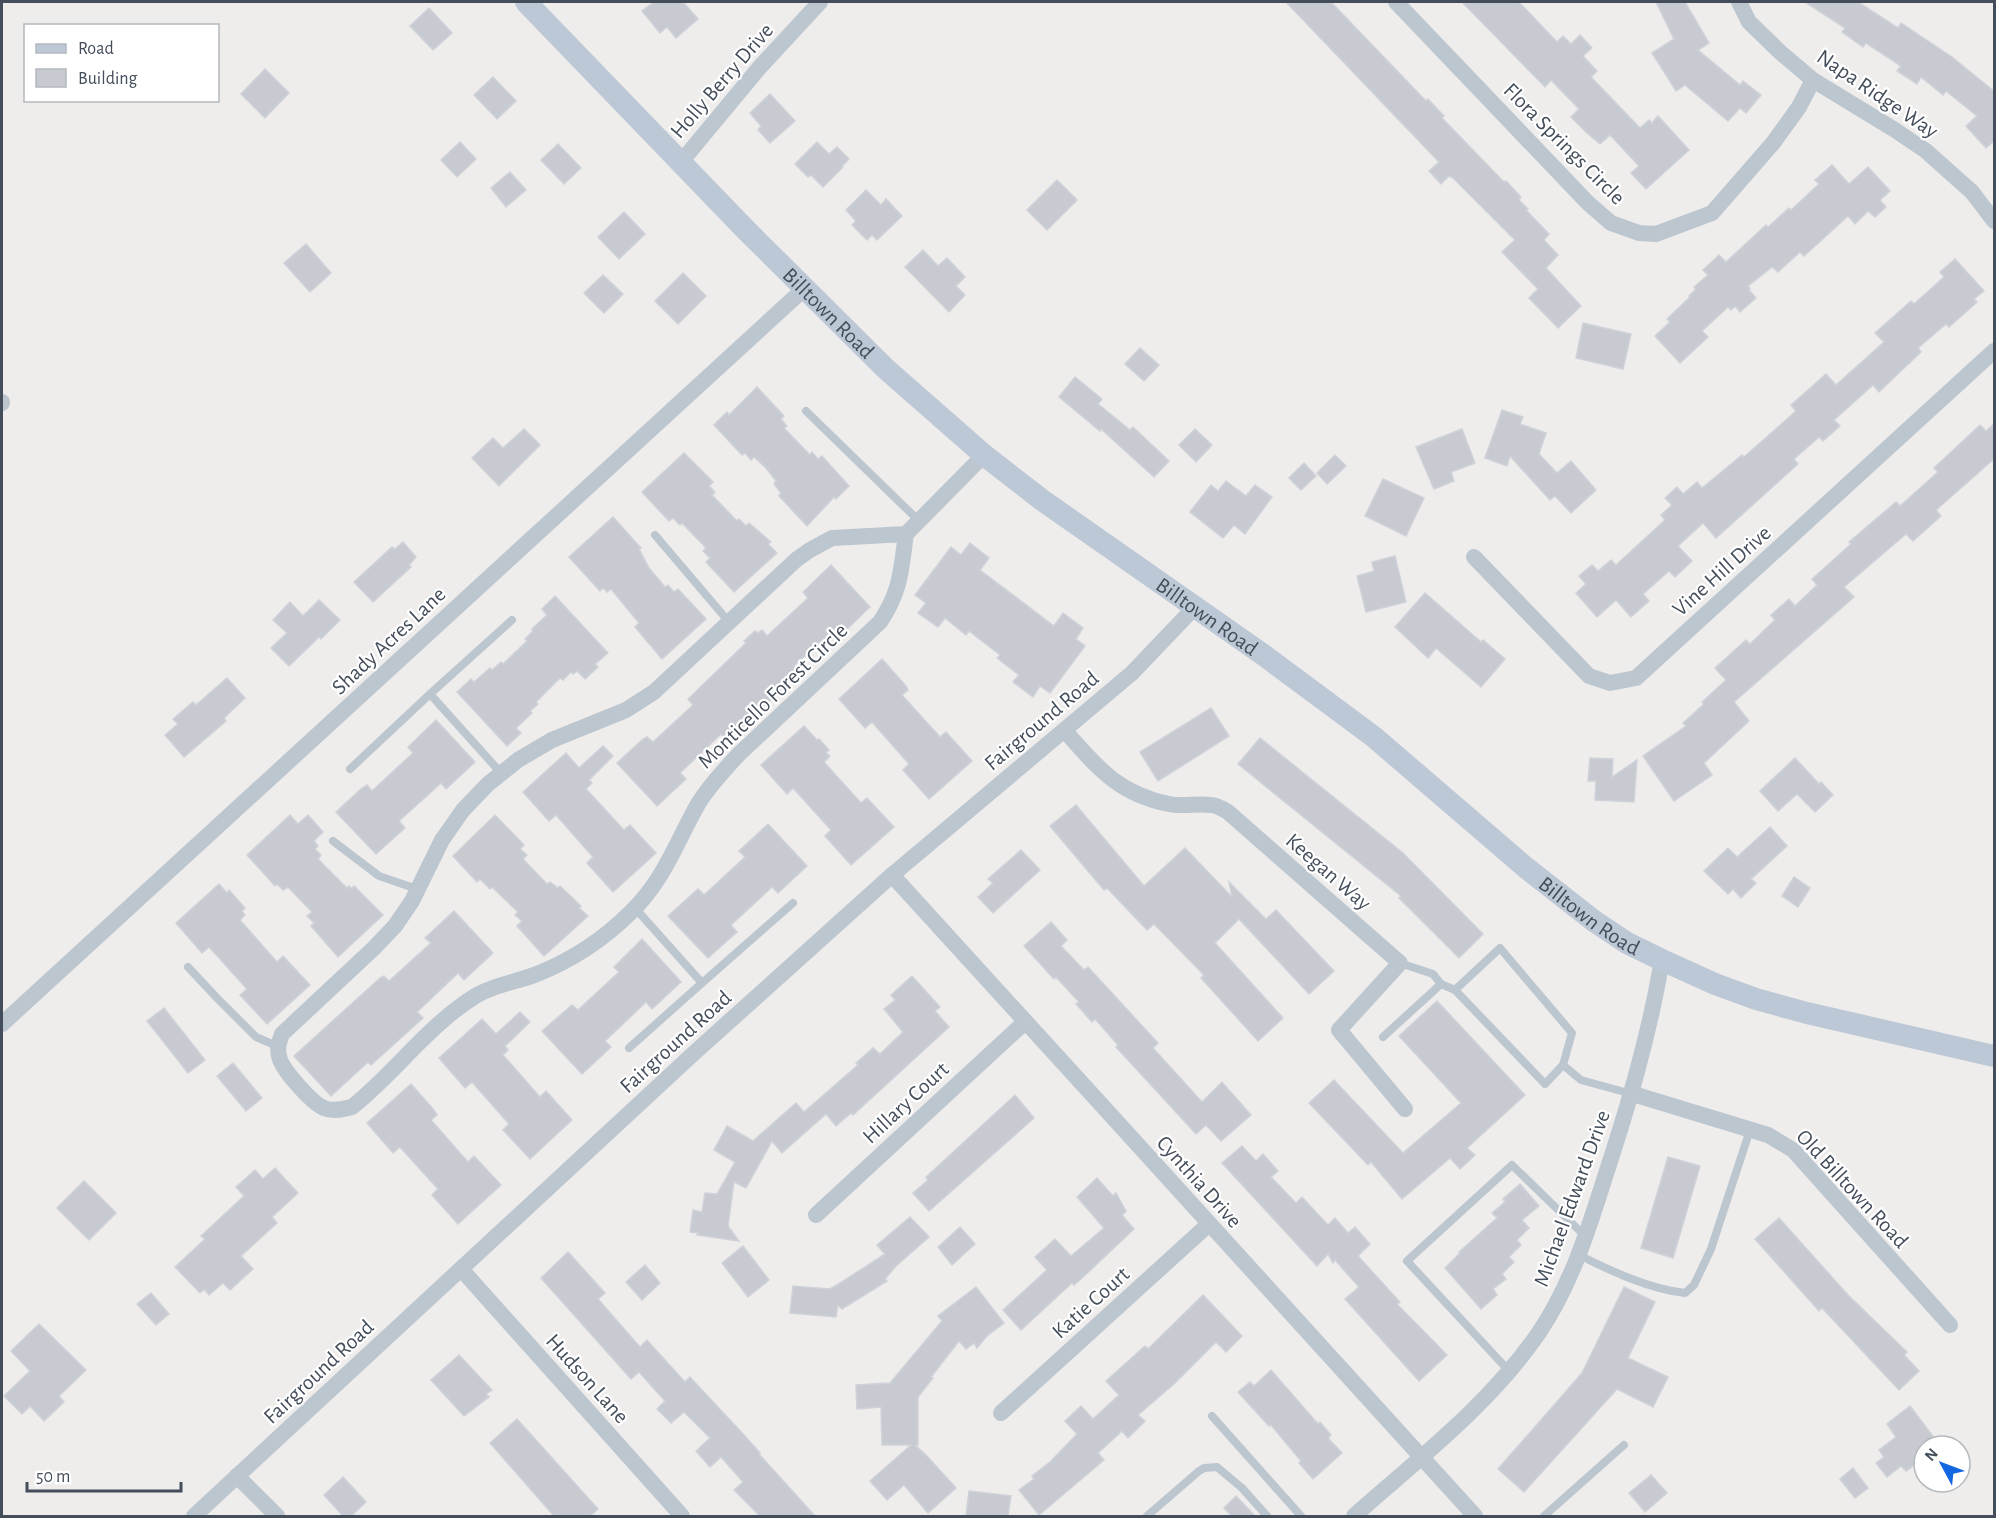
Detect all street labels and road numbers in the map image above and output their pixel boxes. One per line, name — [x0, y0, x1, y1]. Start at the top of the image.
street label: Holly Berry Drive — [666, 19, 777, 142]
street label: Napa Ridge Way — [1813, 45, 1942, 143]
street label: Flora Springs Circle — [1499, 79, 1629, 209]
street label: Billtown Road — [779, 264, 878, 363]
street label: Vine Hill Drive — [1668, 521, 1775, 620]
street label: Billtown Road — [1152, 574, 1262, 660]
street label: Shady Acres Lane — [328, 583, 450, 699]
street label: Monticello Forest Circle — [694, 619, 852, 773]
street label: Fairground Road — [980, 667, 1103, 775]
street label: Keegan Way — [1282, 829, 1376, 915]
street label: Billtown Road — [1534, 872, 1643, 959]
street label: Fairground Road — [616, 986, 736, 1097]
street label: Hillary Court — [858, 1058, 953, 1148]
street label: Michael Edward Drive — [1530, 1107, 1614, 1289]
street label: Old Billtown Road — [1792, 1125, 1913, 1252]
street label: Cynthia Drive — [1153, 1131, 1246, 1232]
street label: Katie Court — [1048, 1263, 1133, 1343]
street label: Fairground Road — [260, 1316, 378, 1428]
street label: Hudson Lane — [542, 1330, 633, 1428]

